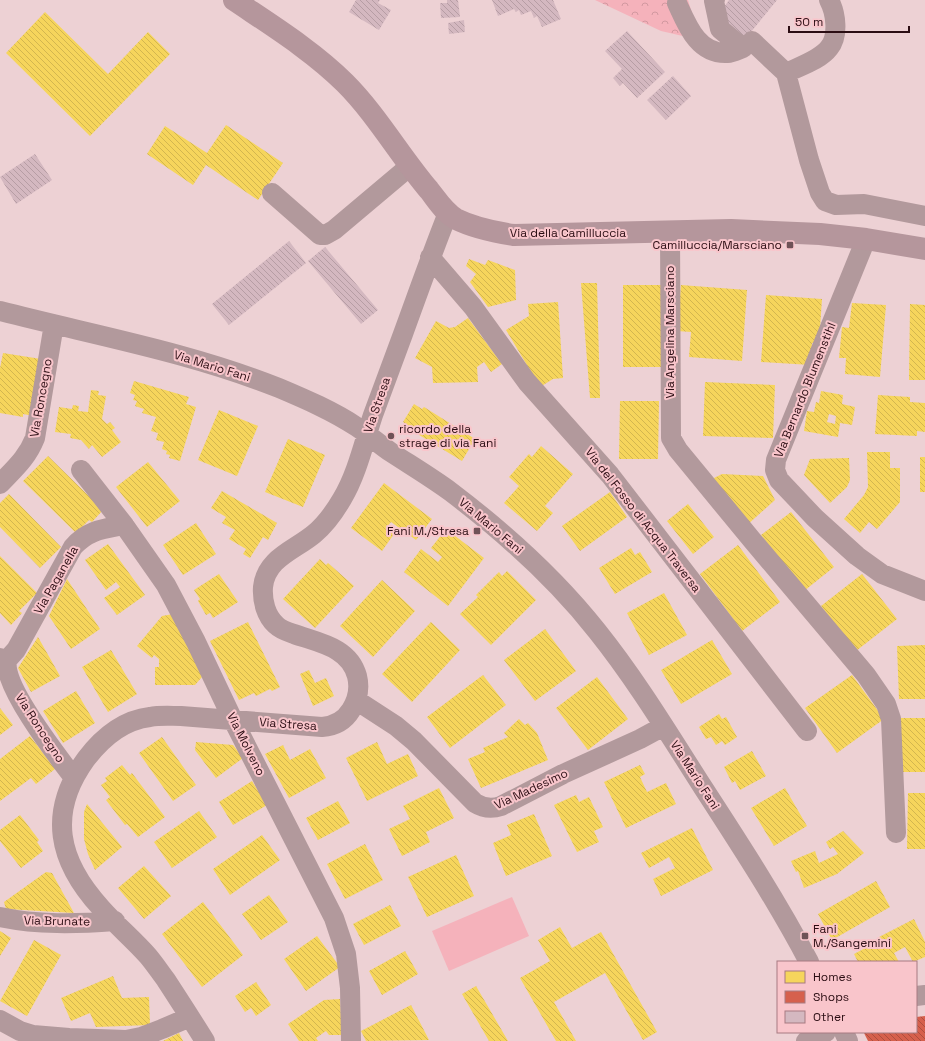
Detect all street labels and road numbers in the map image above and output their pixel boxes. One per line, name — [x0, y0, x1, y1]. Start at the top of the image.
street label: Via della Camilluccia — [510, 225, 626, 241]
street label: Via Angelina Marsciano — [662, 266, 678, 398]
street label: Via Bernardo Blumenstihl — [770, 320, 840, 460]
street label: Via Mario Fani — [172, 347, 252, 385]
street label: Via Roncegno — [26, 357, 56, 439]
street label: Via Stresa — [360, 375, 394, 435]
street label: Via del Fosso di Acqua Traversa — [582, 444, 705, 596]
street label: Via Mario Fani — [456, 494, 527, 558]
street label: Via Paganella — [30, 543, 82, 617]
street label: Via Roncegno — [12, 690, 68, 766]
street label: Via Molveno — [223, 710, 269, 778]
street label: Via Stresa — [259, 714, 317, 734]
street label: Via Mario Fani — [667, 737, 723, 813]
street label: Via Madesimo — [492, 765, 570, 813]
street label: Via Brunate — [24, 912, 90, 930]

